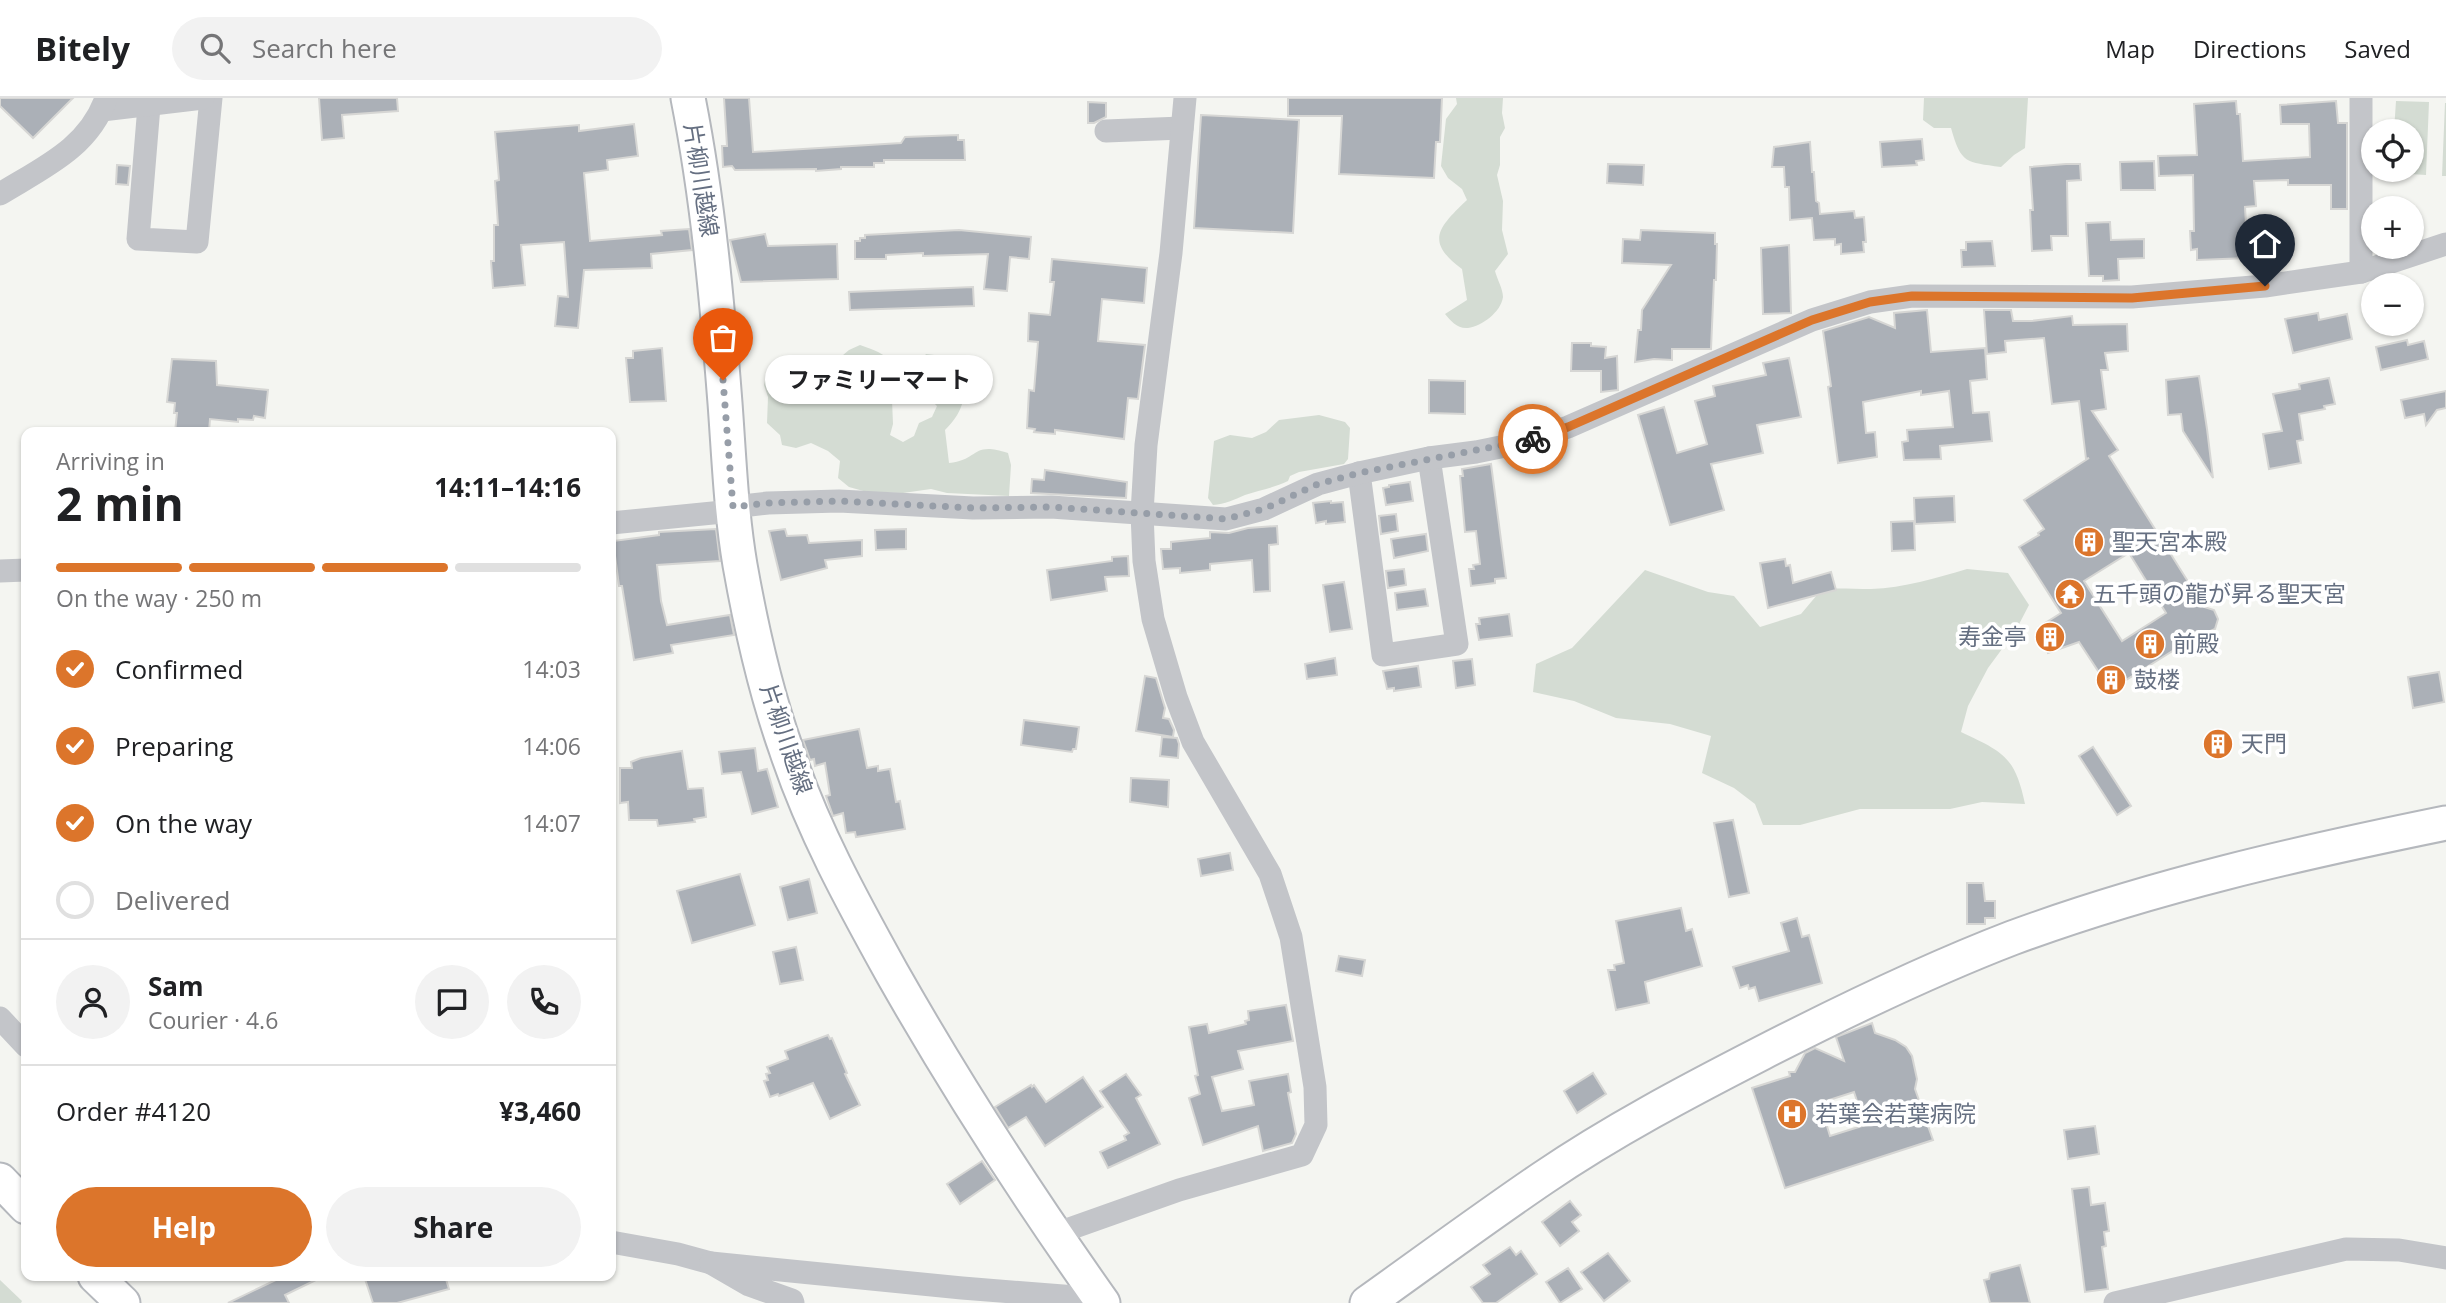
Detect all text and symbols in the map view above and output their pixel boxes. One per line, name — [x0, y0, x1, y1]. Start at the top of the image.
search box — [172, 17, 662, 80]
text: Bitely — [35, 26, 130, 71]
icon: search — [196, 29, 234, 67]
text: Search here — [252, 30, 397, 66]
text: Map — [2105, 32, 2155, 65]
text: Directions — [2193, 32, 2306, 65]
text: Saved — [2344, 32, 2411, 65]
map controls — [2361, 119, 2424, 336]
button: locate — [2361, 119, 2424, 182]
street label: 片柳川越線 — [677, 121, 727, 239]
button: + — [2361, 196, 2424, 259]
pin — [2235, 214, 2295, 286]
icon: home — [2246, 225, 2284, 263]
button: − — [2361, 273, 2424, 336]
pin — [693, 308, 753, 380]
icon: bag — [704, 319, 742, 357]
callout: ファミリーマート — [765, 356, 992, 404]
text: ファミリーマート — [787, 363, 971, 395]
courier — [1498, 404, 1568, 474]
icon: bike — [1514, 420, 1552, 458]
text: Arriving in — [56, 445, 165, 477]
text: 14:11–14:16 — [434, 469, 581, 505]
text: 2 min — [56, 472, 184, 534]
building icon: 聖天宮本殿 — [2072, 525, 2106, 559]
place label: 聖天宮本殿 — [2112, 525, 2227, 557]
temple icon: 五千頭の龍が昇る聖天宮 — [2053, 577, 2087, 611]
place label: 五千頭の龍が昇る聖天宮 — [2093, 577, 2346, 609]
text: On the way · 250 m — [56, 582, 262, 614]
place label: 寿金亭 — [1958, 620, 2027, 652]
building icon: 寿金亭 — [2033, 620, 2067, 654]
building icon: 前殿 — [2133, 627, 2167, 661]
place label: 前殿 — [2173, 627, 2219, 659]
icon: check — [56, 650, 94, 688]
text: Confirmed — [115, 651, 243, 687]
text: 14:03 — [522, 653, 581, 685]
building icon: 鼓楼 — [2094, 663, 2128, 697]
place label: 鼓楼 — [2134, 663, 2180, 695]
street label: 片柳川越線 — [753, 679, 821, 798]
icon: check — [56, 727, 94, 765]
building icon: 天門 — [2201, 727, 2235, 761]
place label: 天門 — [2241, 727, 2287, 759]
text: Preparing — [115, 728, 233, 764]
text: 14:06 — [522, 730, 581, 762]
icon: check — [56, 804, 94, 842]
text: On the way — [115, 805, 252, 841]
text: 14:07 — [522, 807, 581, 839]
text: Delivered — [115, 882, 230, 918]
button: person — [56, 965, 130, 1039]
button: chat — [415, 965, 489, 1039]
button: phone — [507, 965, 581, 1039]
text: Sam — [148, 968, 204, 1004]
text: Courier · 4.6 — [148, 1004, 278, 1036]
text: Order #4120 — [56, 1093, 211, 1129]
text: ¥3,460 — [499, 1093, 581, 1129]
hospital icon: 若葉会若葉病院 — [1775, 1097, 1809, 1131]
place label: 若葉会若葉病院 — [1815, 1097, 1976, 1129]
button: Help — [56, 1187, 312, 1267]
button: Share — [326, 1187, 581, 1267]

